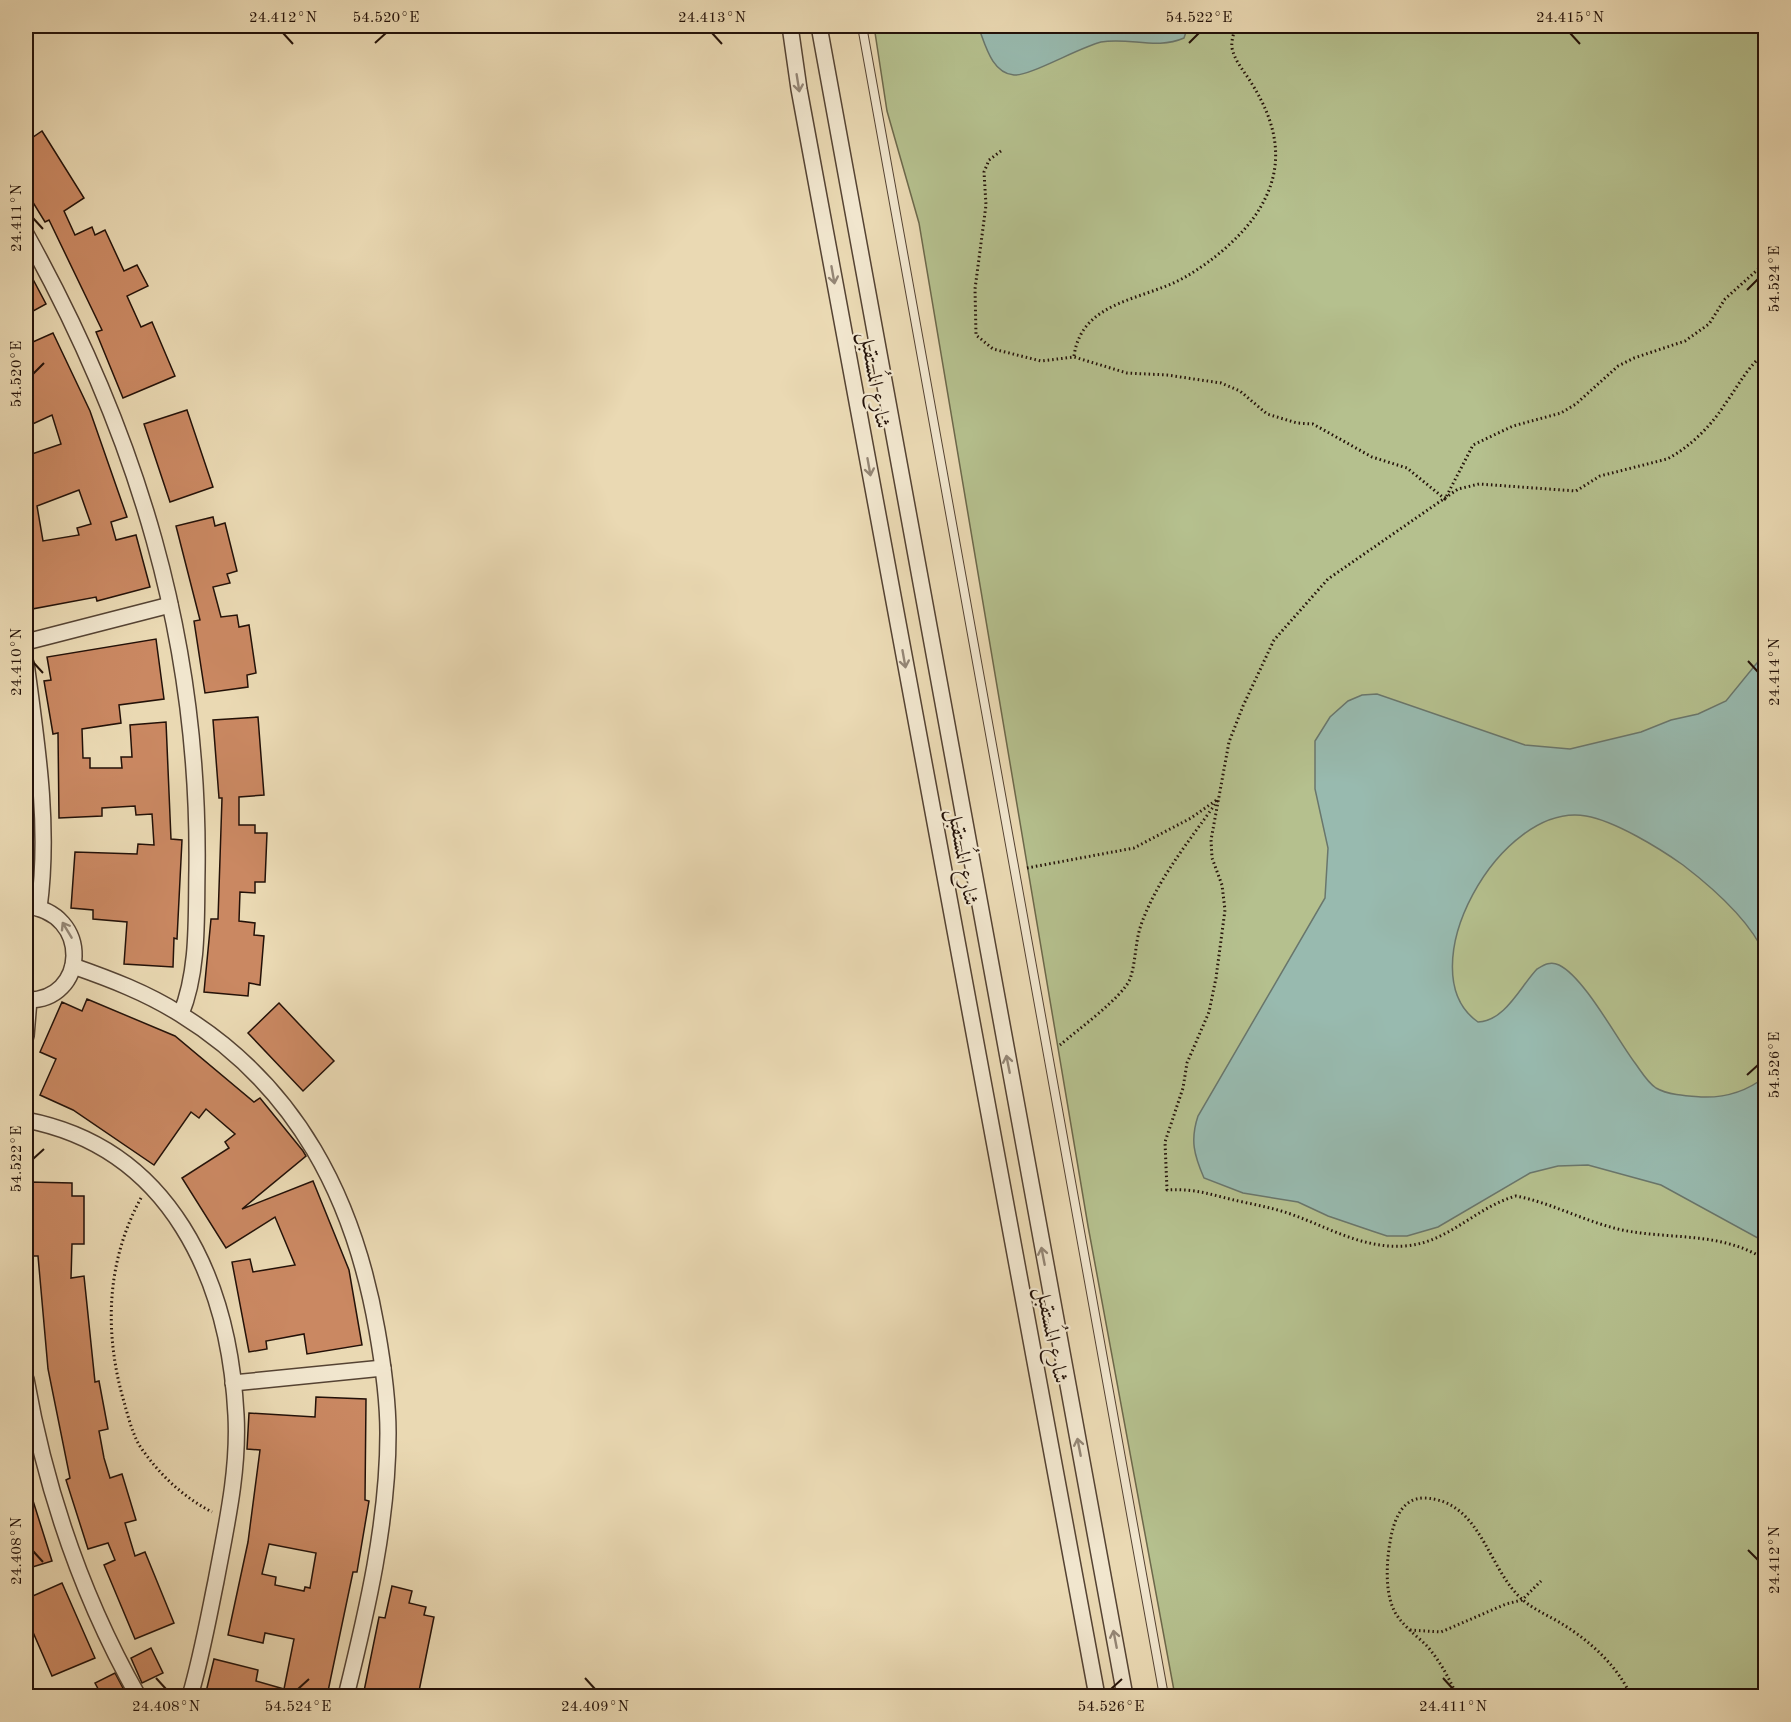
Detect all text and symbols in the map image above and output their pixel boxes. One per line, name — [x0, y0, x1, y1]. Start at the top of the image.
text: 24.412°N — [249, 11, 317, 26]
text: 54.520°E — [353, 11, 419, 26]
text: 24.413°N — [678, 11, 746, 26]
text: 54.522°E — [1166, 11, 1232, 26]
text: 24.415°N — [1536, 11, 1604, 26]
one-way arrow — [793, 73, 804, 93]
text: 24.411°N — [10, 184, 25, 252]
text: 54.524°E — [1768, 246, 1783, 312]
one-way arrow — [828, 265, 839, 284]
street label: شارع المُستقبل — [849, 328, 902, 431]
text: 54.520°E — [10, 341, 25, 407]
one-way arrow — [864, 457, 875, 476]
text: 24.410°N — [10, 628, 25, 696]
text: 24.414°N — [1768, 638, 1783, 706]
one-way arrow — [899, 648, 910, 668]
street label: شارع المُستقبل — [937, 805, 990, 908]
one-way arrow — [61, 922, 73, 939]
text: 54.526°E — [1768, 1032, 1783, 1098]
one-way arrow — [1002, 1055, 1013, 1074]
text: 54.522°E — [10, 1126, 25, 1192]
one-way arrow — [1037, 1246, 1048, 1266]
street label: شارع المُستقبل — [1025, 1283, 1079, 1386]
one-way arrow — [1073, 1438, 1084, 1458]
text: 24.408°N — [10, 1517, 25, 1585]
text: 24.412°N — [1768, 1526, 1783, 1594]
one-way arrow — [1109, 1630, 1120, 1649]
text: 24.408°N — [132, 1700, 200, 1715]
text: 54.524°E — [265, 1700, 331, 1715]
text: 24.409°N — [561, 1700, 629, 1715]
text: 54.526°E — [1078, 1700, 1144, 1715]
text: 24.411°N — [1419, 1700, 1487, 1715]

